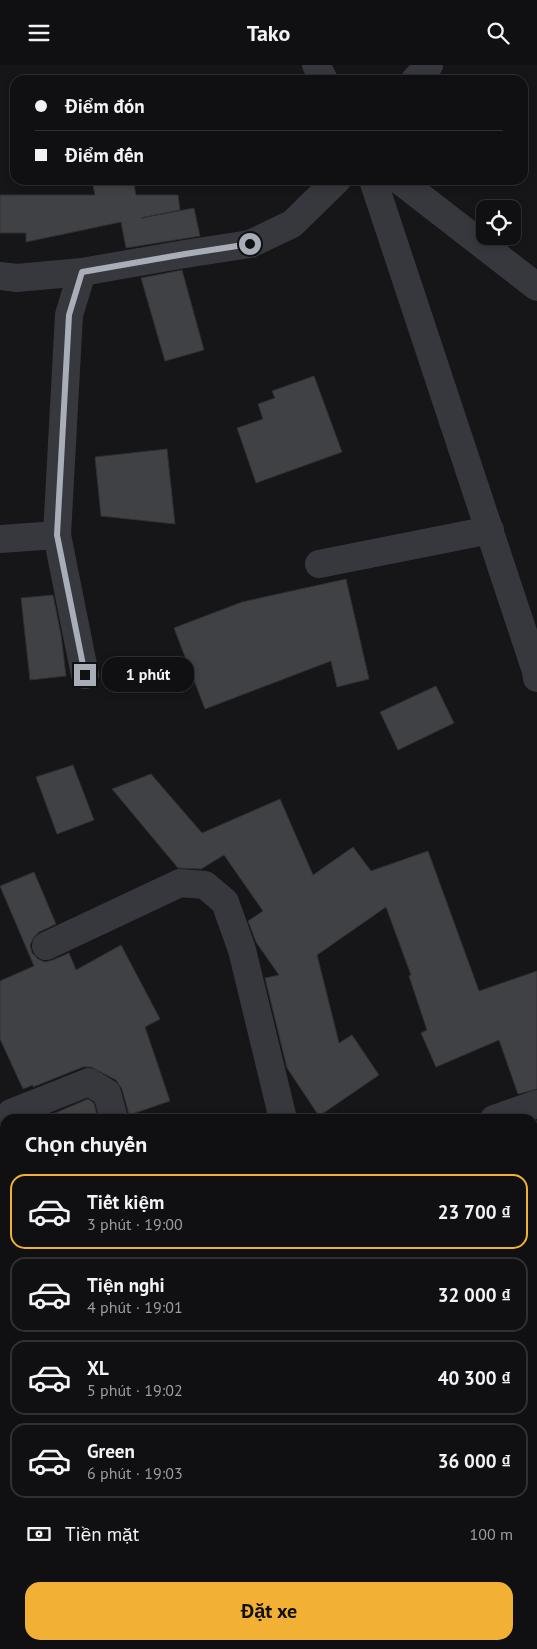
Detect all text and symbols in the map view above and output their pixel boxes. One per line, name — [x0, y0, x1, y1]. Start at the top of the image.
icon: menu — [25, 19, 53, 47]
text: Tako — [247, 19, 290, 47]
icon: search — [484, 19, 512, 47]
text: Điểm đón — [65, 94, 145, 118]
text: Điểm đến — [65, 143, 144, 167]
map controls — [476, 200, 521, 245]
button: locate — [476, 200, 521, 245]
route start — [239, 233, 261, 255]
callout: 1 phút — [102, 657, 195, 693]
route end — [74, 664, 96, 686]
text: 1 phút — [126, 664, 170, 684]
text: Chọn chuyến — [25, 1130, 147, 1158]
icon: car — [27, 1189, 72, 1234]
text: Tiết kiệm — [87, 1190, 164, 1214]
text: 23 700 ₫ — [438, 1200, 511, 1224]
text: 3 phút · 19:00 — [87, 1214, 183, 1234]
icon: car — [27, 1272, 72, 1317]
text: Tiện nghi — [87, 1273, 165, 1297]
text: 32 000 ₫ — [438, 1283, 511, 1307]
text: 4 phút · 19:01 — [87, 1297, 183, 1317]
icon: car — [27, 1355, 72, 1400]
text: XL — [87, 1356, 109, 1380]
text: 40 300 ₫ — [438, 1366, 511, 1390]
text: 5 phút · 19:02 — [87, 1380, 183, 1400]
icon: car — [27, 1438, 72, 1483]
text: Green — [87, 1439, 135, 1463]
text: 36 000 ₫ — [438, 1449, 511, 1473]
text: 6 phút · 19:03 — [87, 1463, 183, 1483]
icon: cash — [25, 1520, 53, 1548]
text: Tiền mặt — [65, 1522, 139, 1546]
text: 100 m — [470, 1524, 513, 1544]
button: Đặt xe — [25, 1582, 513, 1640]

